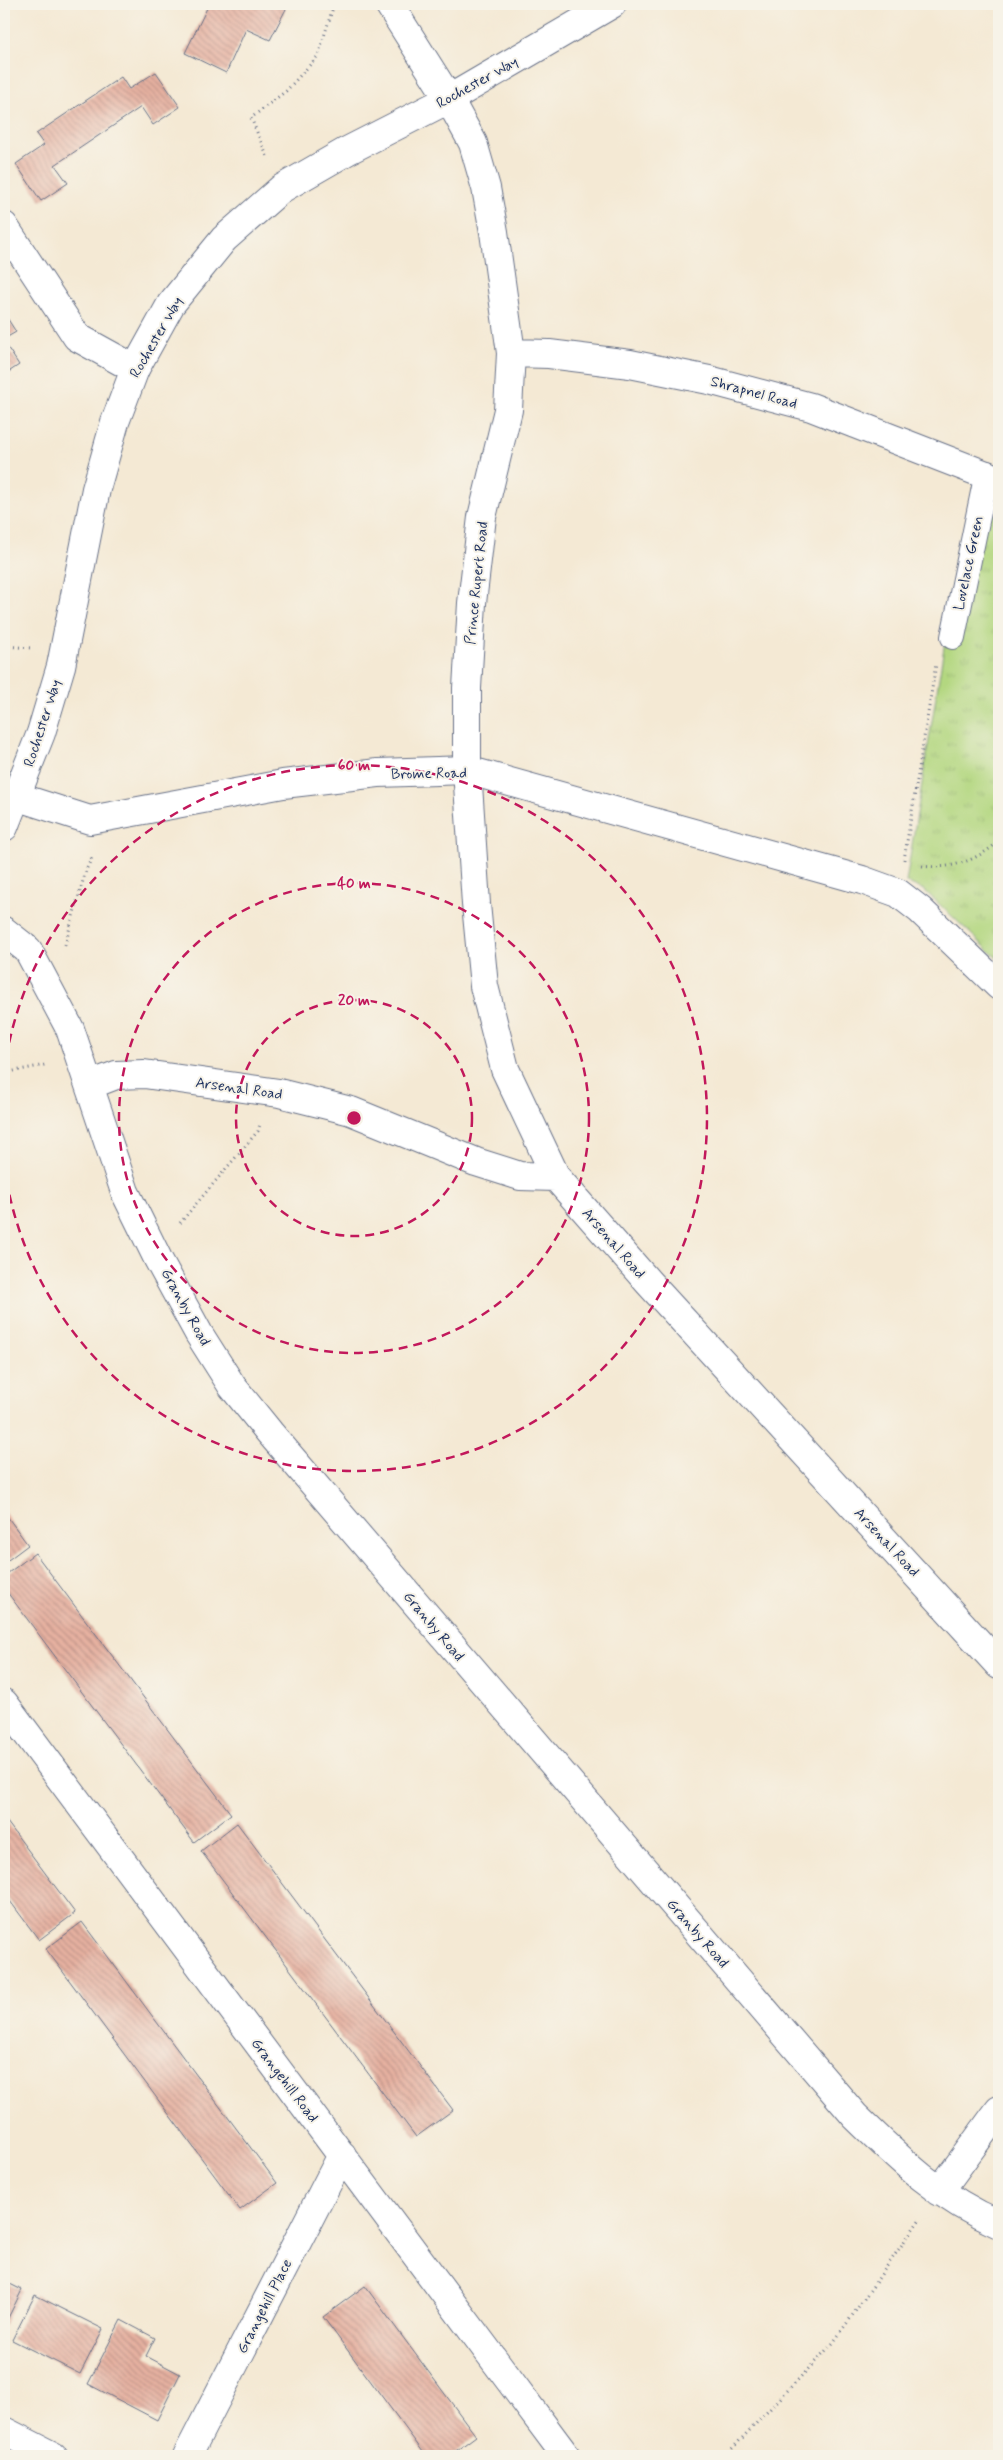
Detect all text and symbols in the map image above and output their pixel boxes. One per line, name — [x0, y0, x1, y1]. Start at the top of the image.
street label: Rochester Way — [433, 52, 522, 114]
street label: Rochester Way — [125, 293, 188, 382]
street label: Shrapnel Road — [708, 372, 799, 414]
street label: Lovelace Green — [949, 514, 989, 612]
street label: Prince Rupert Road — [461, 520, 493, 646]
street label: Rochester Way — [19, 677, 67, 770]
text: 60 m — [338, 756, 370, 776]
street label: Brome Road — [391, 763, 467, 785]
text: 40 m — [337, 874, 371, 894]
text: 20 m — [338, 991, 370, 1011]
street label: Arsenal Road — [194, 1073, 284, 1105]
centre of rings — [345, 1109, 363, 1127]
street label: Arsenal Road — [577, 1204, 650, 1283]
street label: Granby Road — [156, 1265, 215, 1350]
street label: Arsenal Road — [849, 1504, 923, 1582]
street label: Granby Road — [398, 1587, 468, 1666]
street label: Granby Road — [662, 1895, 733, 1973]
street label: Grangehill Road — [246, 2034, 323, 2127]
street label: Grangehill Place — [232, 2256, 297, 2357]

